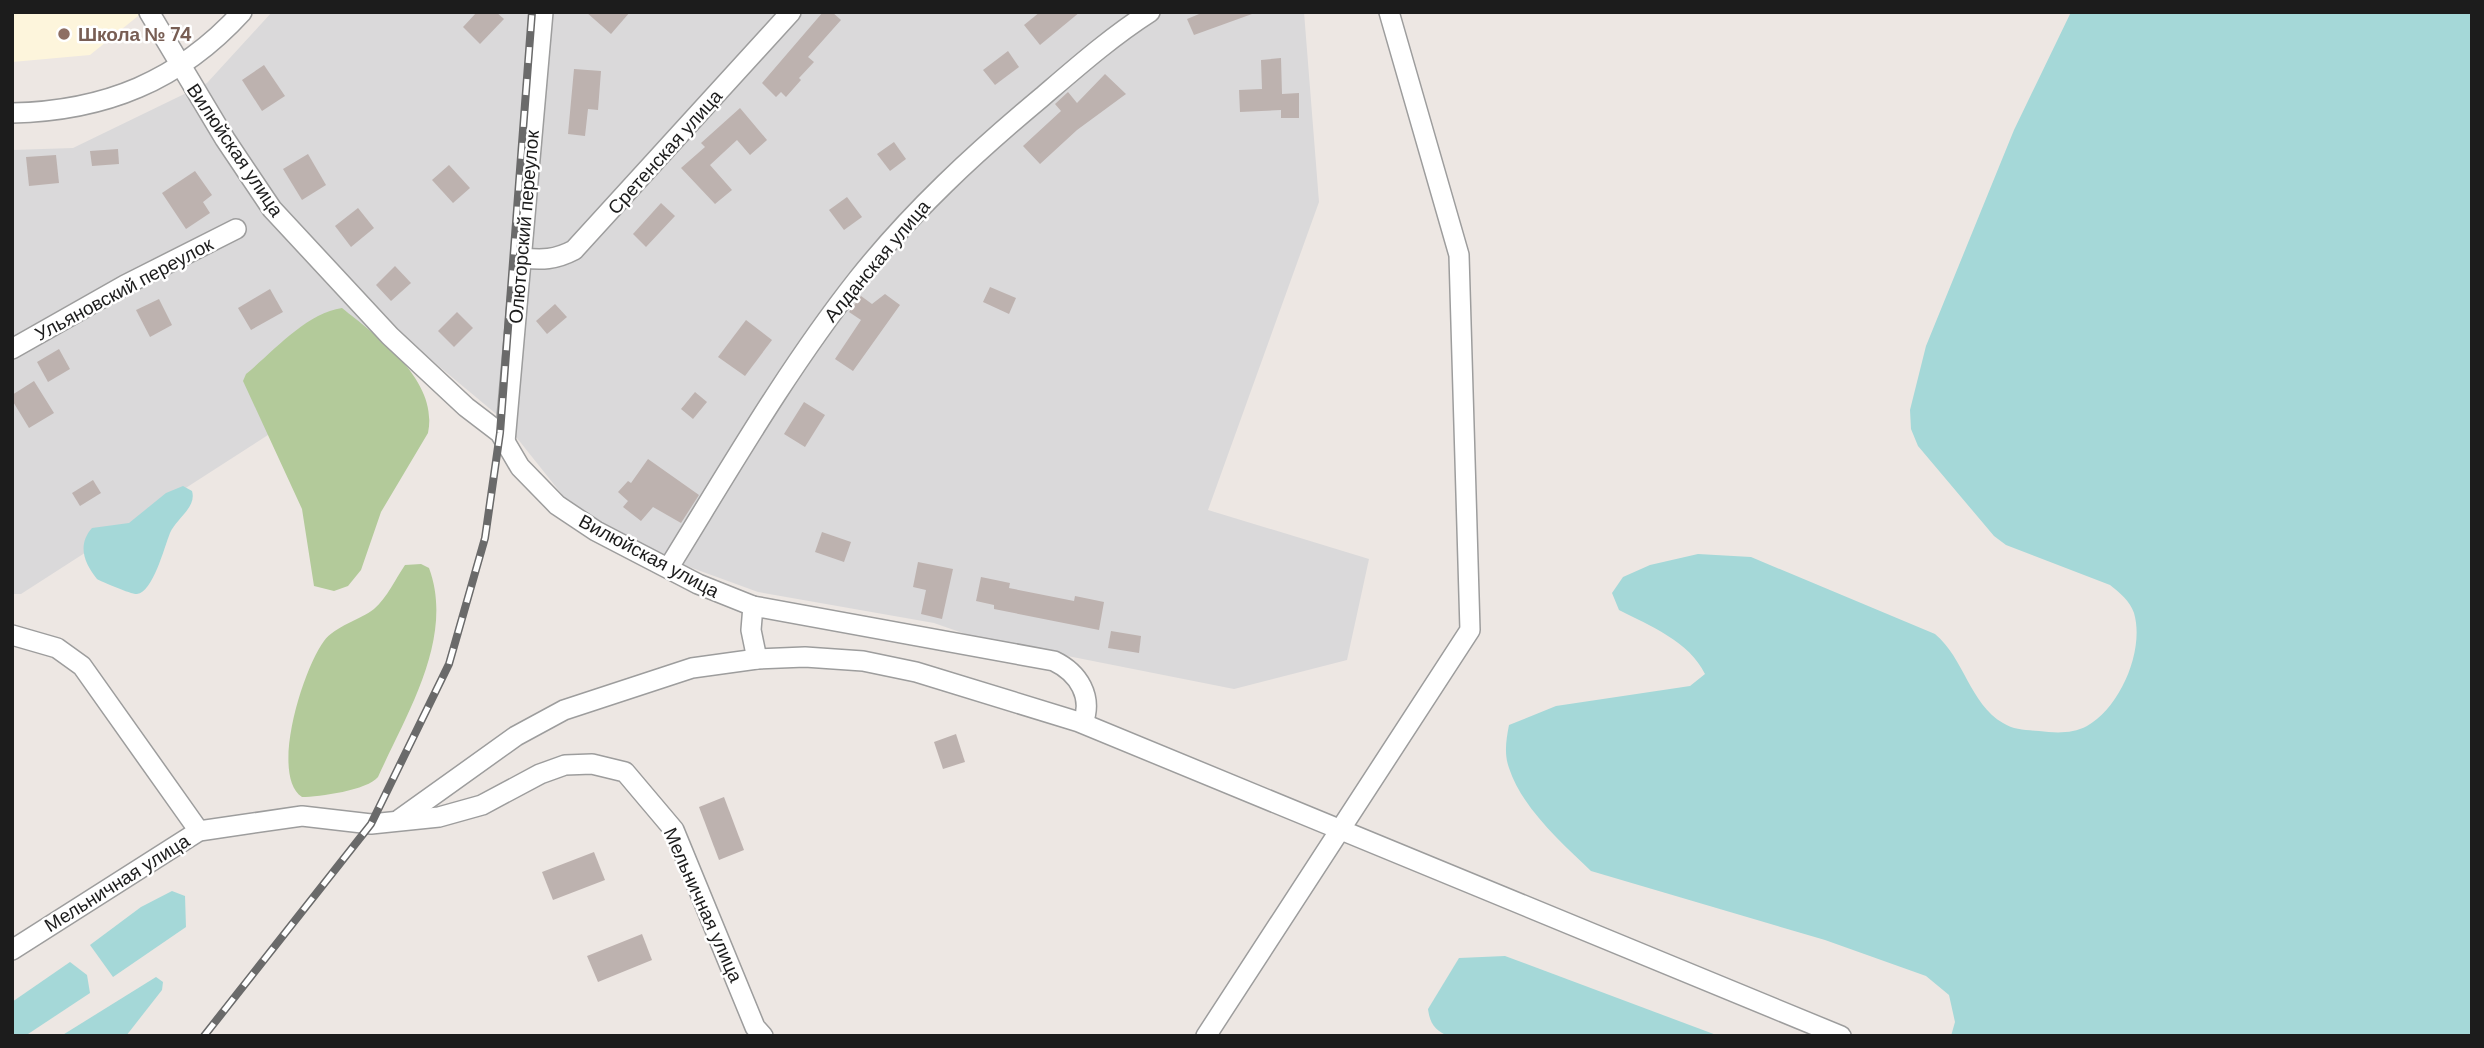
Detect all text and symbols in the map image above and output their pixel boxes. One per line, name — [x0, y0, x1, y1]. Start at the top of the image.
place label: Школа № 74 — [78, 22, 192, 47]
marker: Школа № 74 — [56, 26, 72, 42]
street label: Вилюйская улица — [181, 79, 289, 222]
street label: Сретенская улица — [602, 84, 728, 220]
street label: Олюторский переулок — [503, 128, 545, 325]
street label: Алданская улица — [818, 194, 936, 327]
street label: Ульяновский переулок — [31, 231, 218, 347]
street label: Вилюйская улица — [574, 508, 724, 604]
street label: Мельничная улица — [658, 824, 748, 987]
street label: Мельничная улица — [40, 828, 195, 938]

